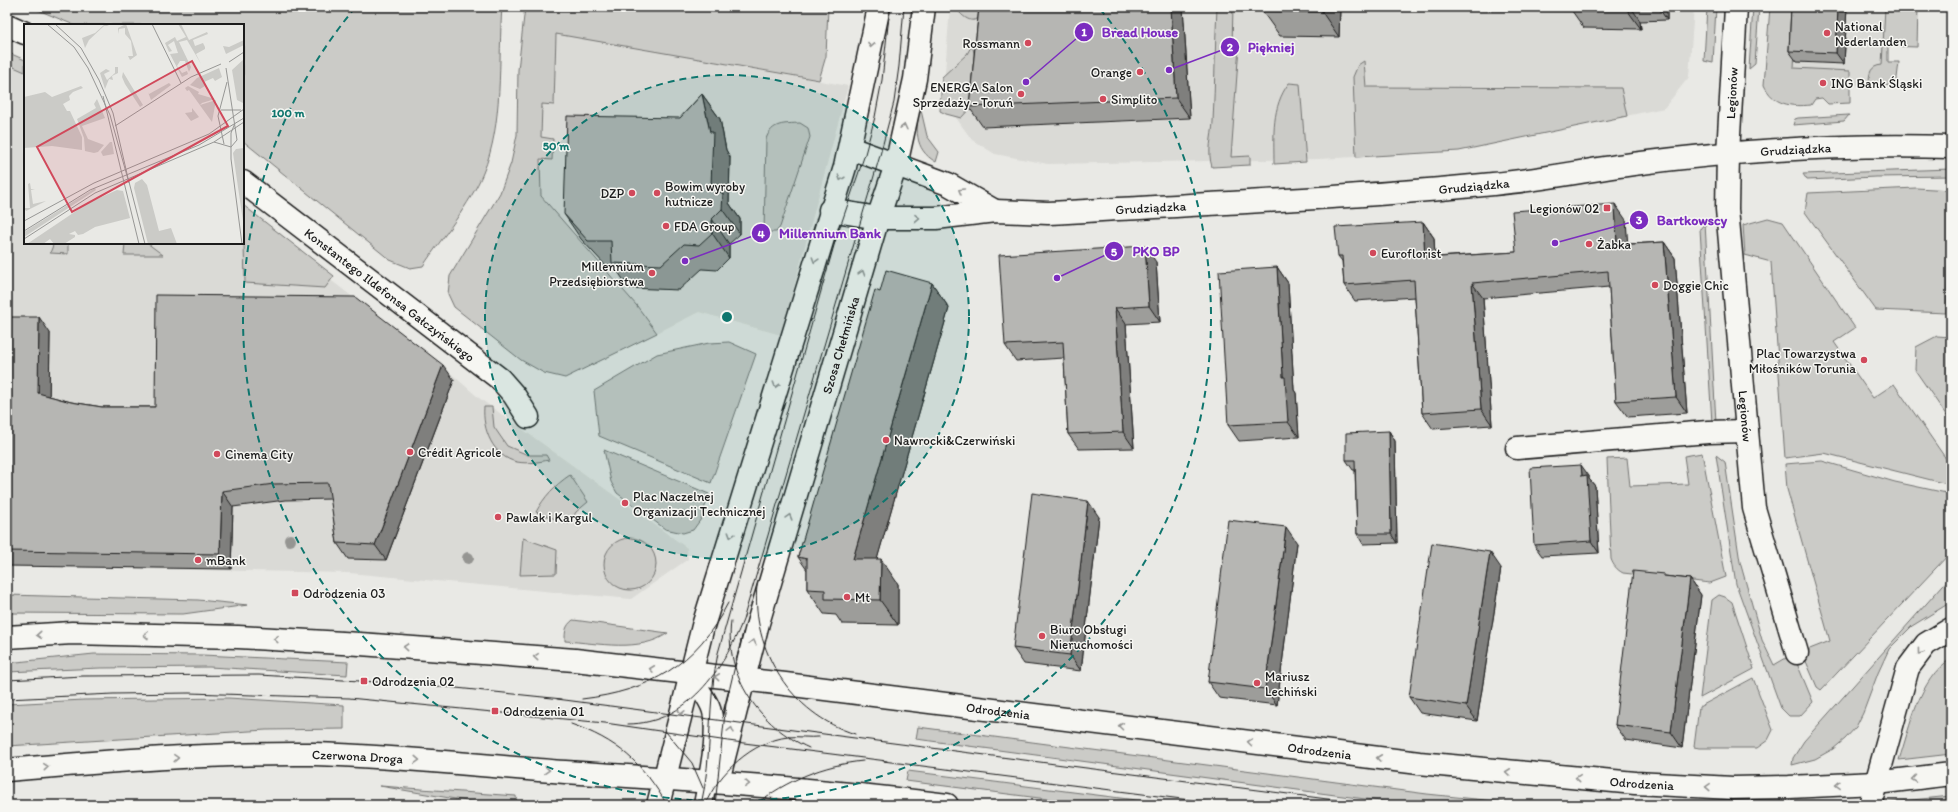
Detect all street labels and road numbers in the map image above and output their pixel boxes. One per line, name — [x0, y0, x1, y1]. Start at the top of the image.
street label: Legionów — [1723, 67, 1741, 119]
street label: Grudziądzka — [1760, 140, 1832, 159]
street label: Grudziądzka — [1438, 175, 1510, 197]
street label: Grudziądzka — [1115, 198, 1187, 217]
street label: Konstantego Ildefonsa Gałczyńskiego — [302, 225, 478, 365]
street label: Szosa Chełmińska — [819, 294, 863, 396]
street label: Legionów — [1735, 390, 1755, 443]
street label: Odrodzenia — [965, 700, 1031, 722]
street label: Odrodzenia — [1287, 740, 1353, 763]
street label: Czerwona Droga — [312, 747, 404, 767]
street label: Odrodzenia — [1609, 774, 1675, 793]

